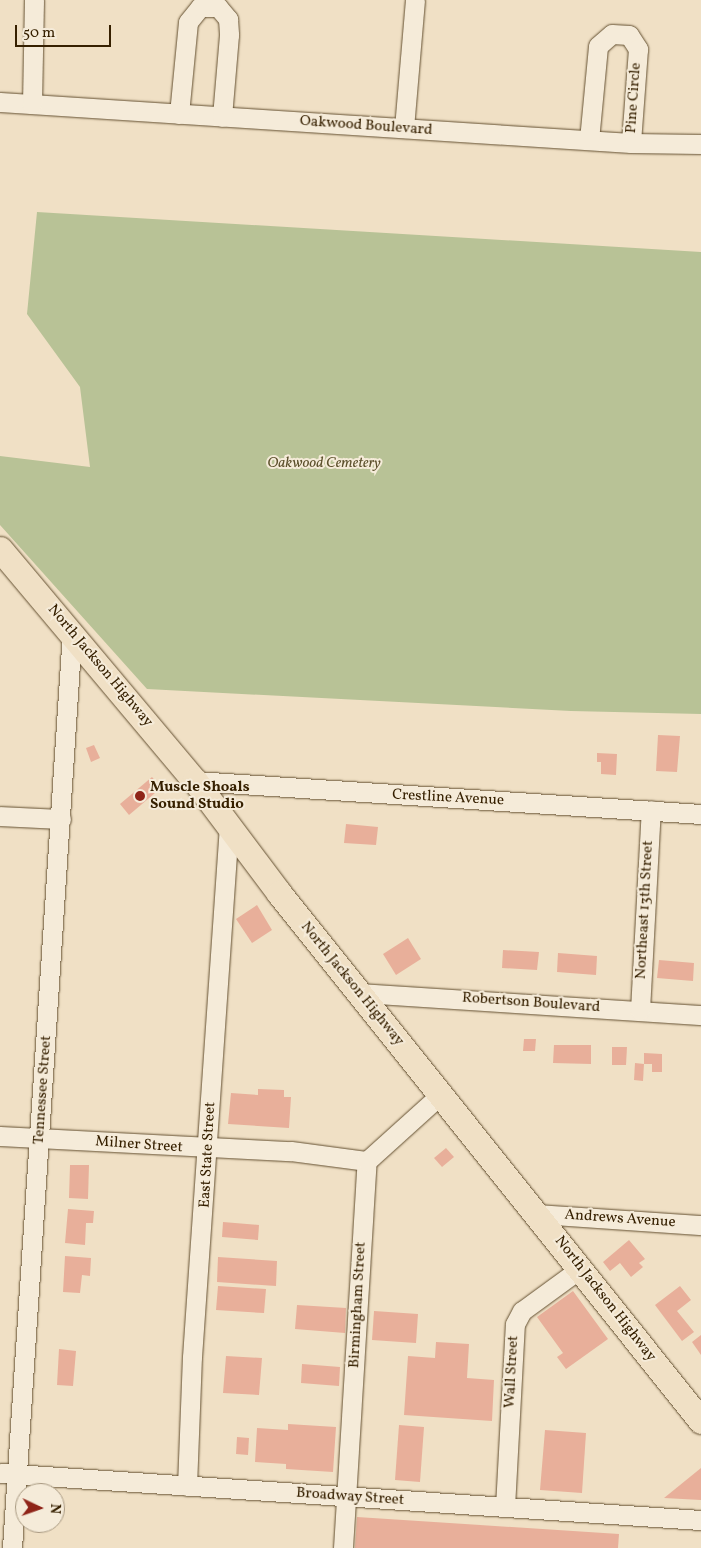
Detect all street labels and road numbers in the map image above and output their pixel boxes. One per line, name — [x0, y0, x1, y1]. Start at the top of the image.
street label: Pine Circle — [623, 62, 645, 134]
street label: Oakwood Boulevard — [299, 112, 433, 140]
street label: North Jackson Highway — [43, 601, 157, 731]
street label: Crestline Avenue — [392, 786, 504, 810]
street label: Northeast 13th Street — [632, 840, 658, 980]
street label: North Jackson Highway — [296, 918, 408, 1050]
street label: Robertson Boulevard — [461, 989, 601, 1017]
street label: Tennessee Street — [30, 1035, 56, 1145]
street label: East State Street — [196, 1101, 220, 1209]
street label: Milner Street — [95, 1133, 183, 1157]
street label: Andrews Avenue — [564, 1206, 676, 1232]
street label: North Jackson Highway — [550, 1233, 660, 1365]
street label: Birmingham Street — [346, 1241, 370, 1369]
street label: Wall Street — [501, 1335, 523, 1409]
street label: Broadway Street — [295, 1484, 405, 1510]

